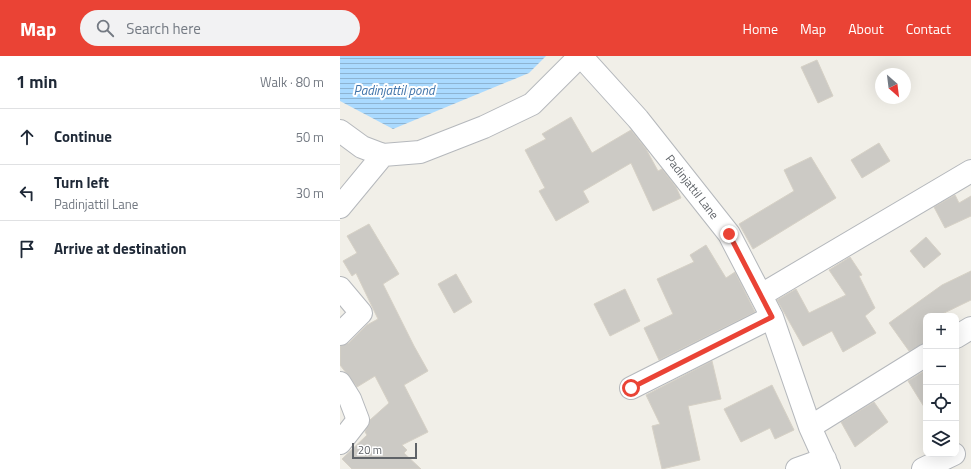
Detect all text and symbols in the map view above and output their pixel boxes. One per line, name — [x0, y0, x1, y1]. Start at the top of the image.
search box — [80, 10, 360, 46]
text: Map — [20, 14, 56, 43]
icon: search — [94, 17, 116, 39]
text: Search here — [126, 17, 201, 40]
text: Home — [743, 18, 778, 39]
text: Map — [800, 18, 826, 39]
text: About — [848, 18, 884, 39]
text: Contact — [906, 18, 951, 39]
north arrow — [875, 68, 911, 104]
text: 1 min — [16, 69, 57, 95]
text: Walk · 80 m — [260, 72, 324, 92]
water label: Padinjattil pond — [354, 80, 436, 100]
text: Continue — [54, 125, 112, 148]
icon: ahead — [16, 126, 38, 148]
text: 50 m — [296, 127, 324, 147]
street label: Padinjattil Lane — [661, 150, 724, 223]
text: Turn left — [54, 171, 109, 194]
icon: left — [16, 182, 38, 204]
text: 30 m — [296, 183, 324, 203]
text: Padinjattil Lane — [54, 194, 138, 214]
route end — [720, 225, 738, 243]
text: Arrive at destination — [54, 237, 187, 260]
icon: arrive — [16, 238, 38, 260]
map controls — [923, 313, 959, 457]
button: + — [923, 313, 959, 349]
button: − — [923, 349, 959, 385]
route start — [622, 379, 640, 397]
button: locate — [923, 385, 959, 421]
button: layers — [923, 421, 959, 457]
scale bar — [352, 441, 417, 460]
text: 20 m — [358, 442, 382, 458]

